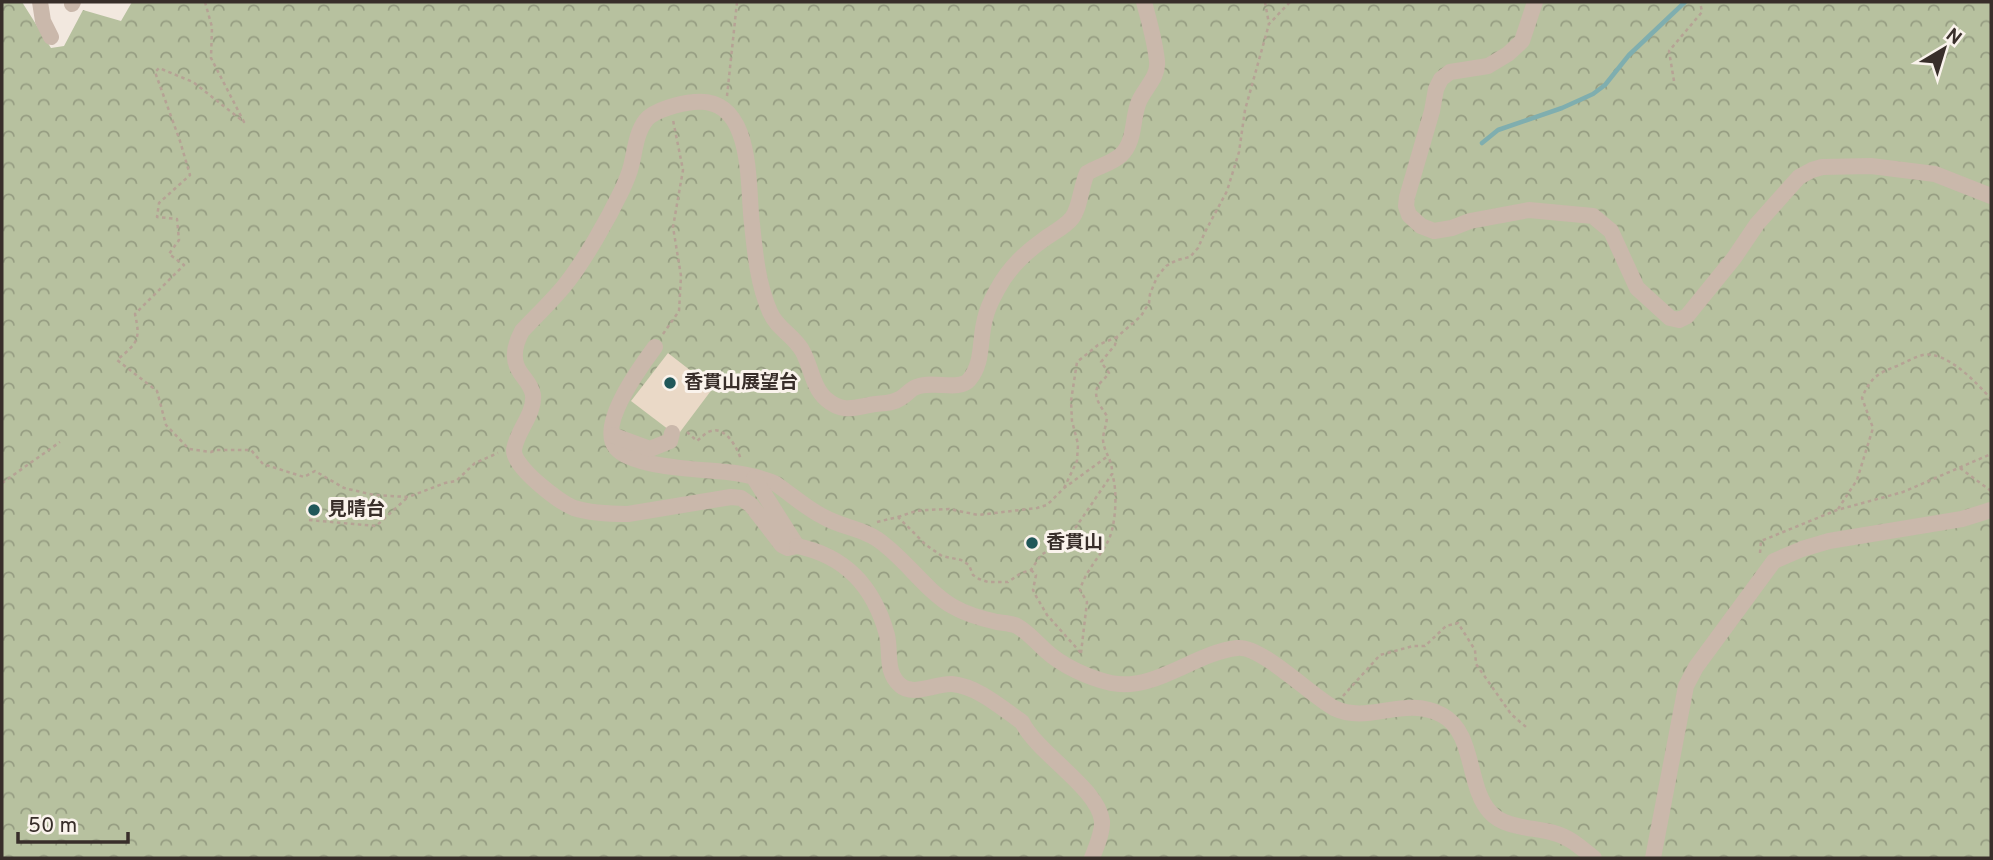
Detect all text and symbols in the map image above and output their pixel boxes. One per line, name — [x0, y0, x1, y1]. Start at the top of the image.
north arrow — [1909, 14, 1979, 84]
text: N — [1940, 24, 1966, 51]
place label: 香貫山展望台 — [684, 371, 798, 395]
marker: 香貫山展望台 — [662, 375, 678, 391]
place label: 見晴台 — [328, 498, 385, 522]
marker: 見晴台 — [306, 502, 322, 518]
place label: 香貫山 — [1046, 531, 1103, 555]
marker: 香貫山 — [1024, 535, 1040, 551]
scale bar — [18, 800, 128, 844]
text: 50 m — [28, 813, 77, 840]

